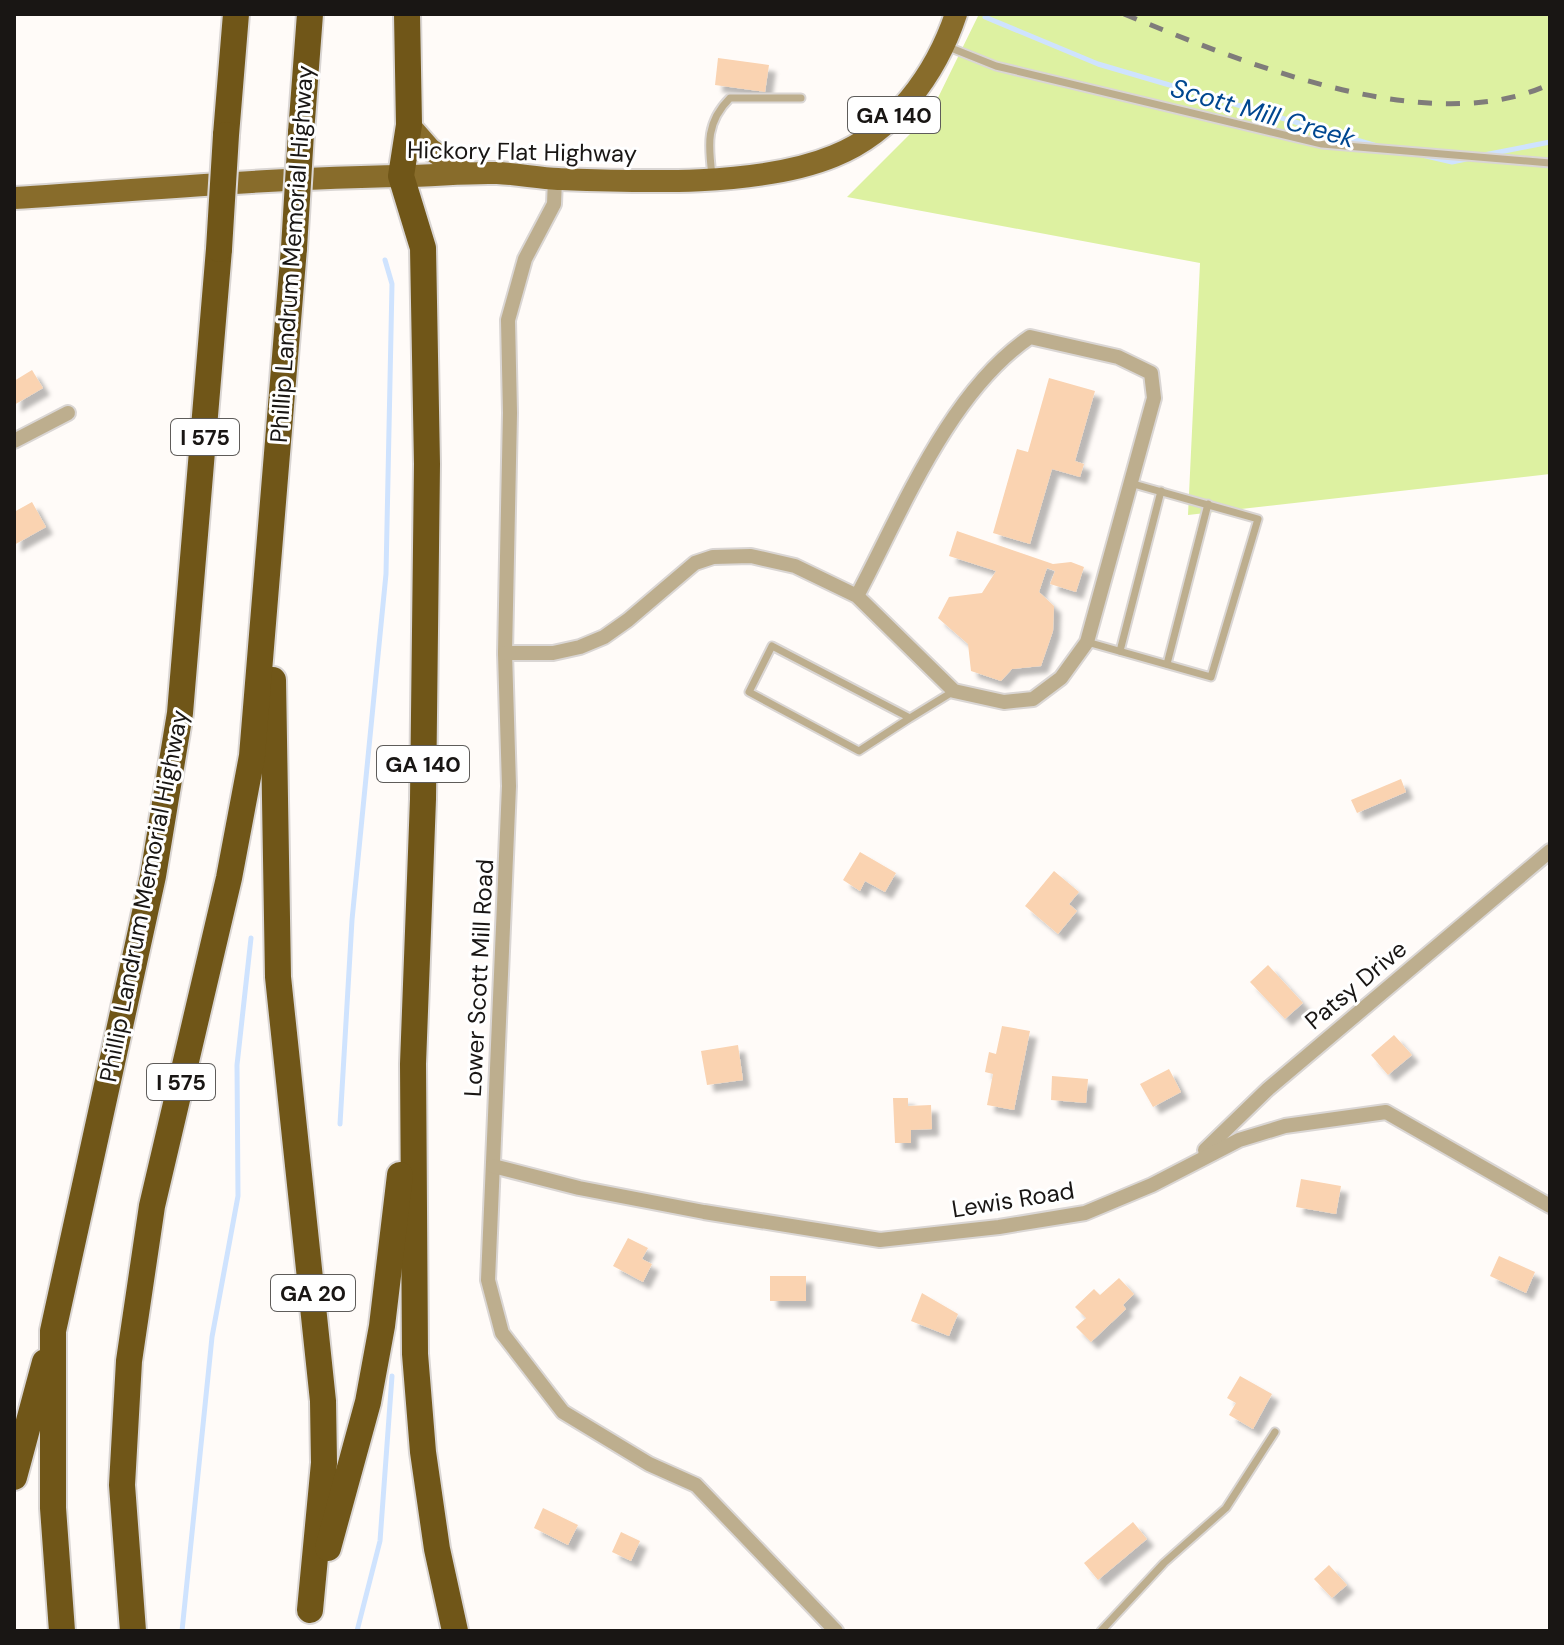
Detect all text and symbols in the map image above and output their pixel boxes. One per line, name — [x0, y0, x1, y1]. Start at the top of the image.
street label: Phillip Landrum Memorial Highway — [263, 64, 320, 444]
water label: Scott Mill Creek — [1167, 70, 1360, 156]
road number: GA 140 — [848, 97, 940, 133]
street label: Hickory Flat Highway — [407, 134, 637, 169]
road number: I 575 — [171, 419, 239, 455]
street label: Phillip Landrum Memorial Highway — [92, 707, 195, 1085]
road number: GA 140 — [377, 746, 469, 782]
street label: Lower Scott Mill Road — [457, 858, 500, 1098]
street label: Patsy Drive — [1298, 933, 1413, 1036]
road number: I 575 — [147, 1064, 215, 1100]
street label: Lewis Road — [949, 1175, 1076, 1224]
road number: GA 20 — [271, 1275, 355, 1311]

